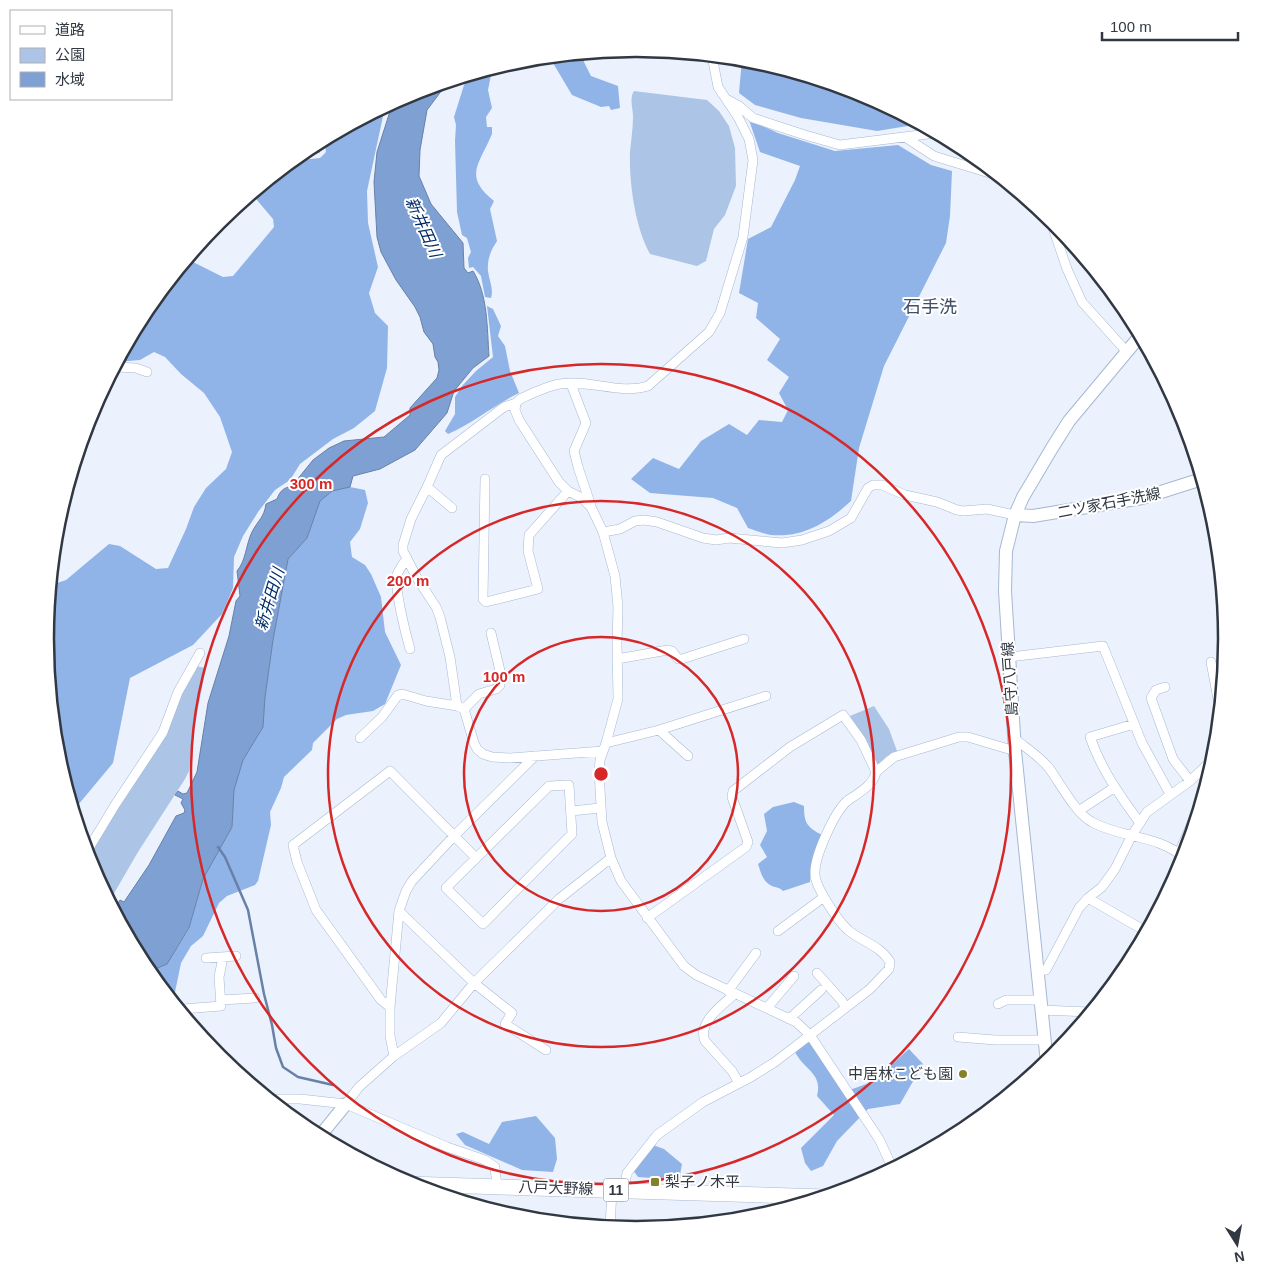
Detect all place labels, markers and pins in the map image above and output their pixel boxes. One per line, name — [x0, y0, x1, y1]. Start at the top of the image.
centre of rings — [592, 765, 610, 783]
place label: 中居林こども園 — [848, 1065, 953, 1082]
marker: 中居林こども園 — [957, 1068, 969, 1080]
place label: 梨子ノ木平 — [665, 1173, 740, 1190]
marker: 梨子ノ木平 — [649, 1176, 661, 1188]

